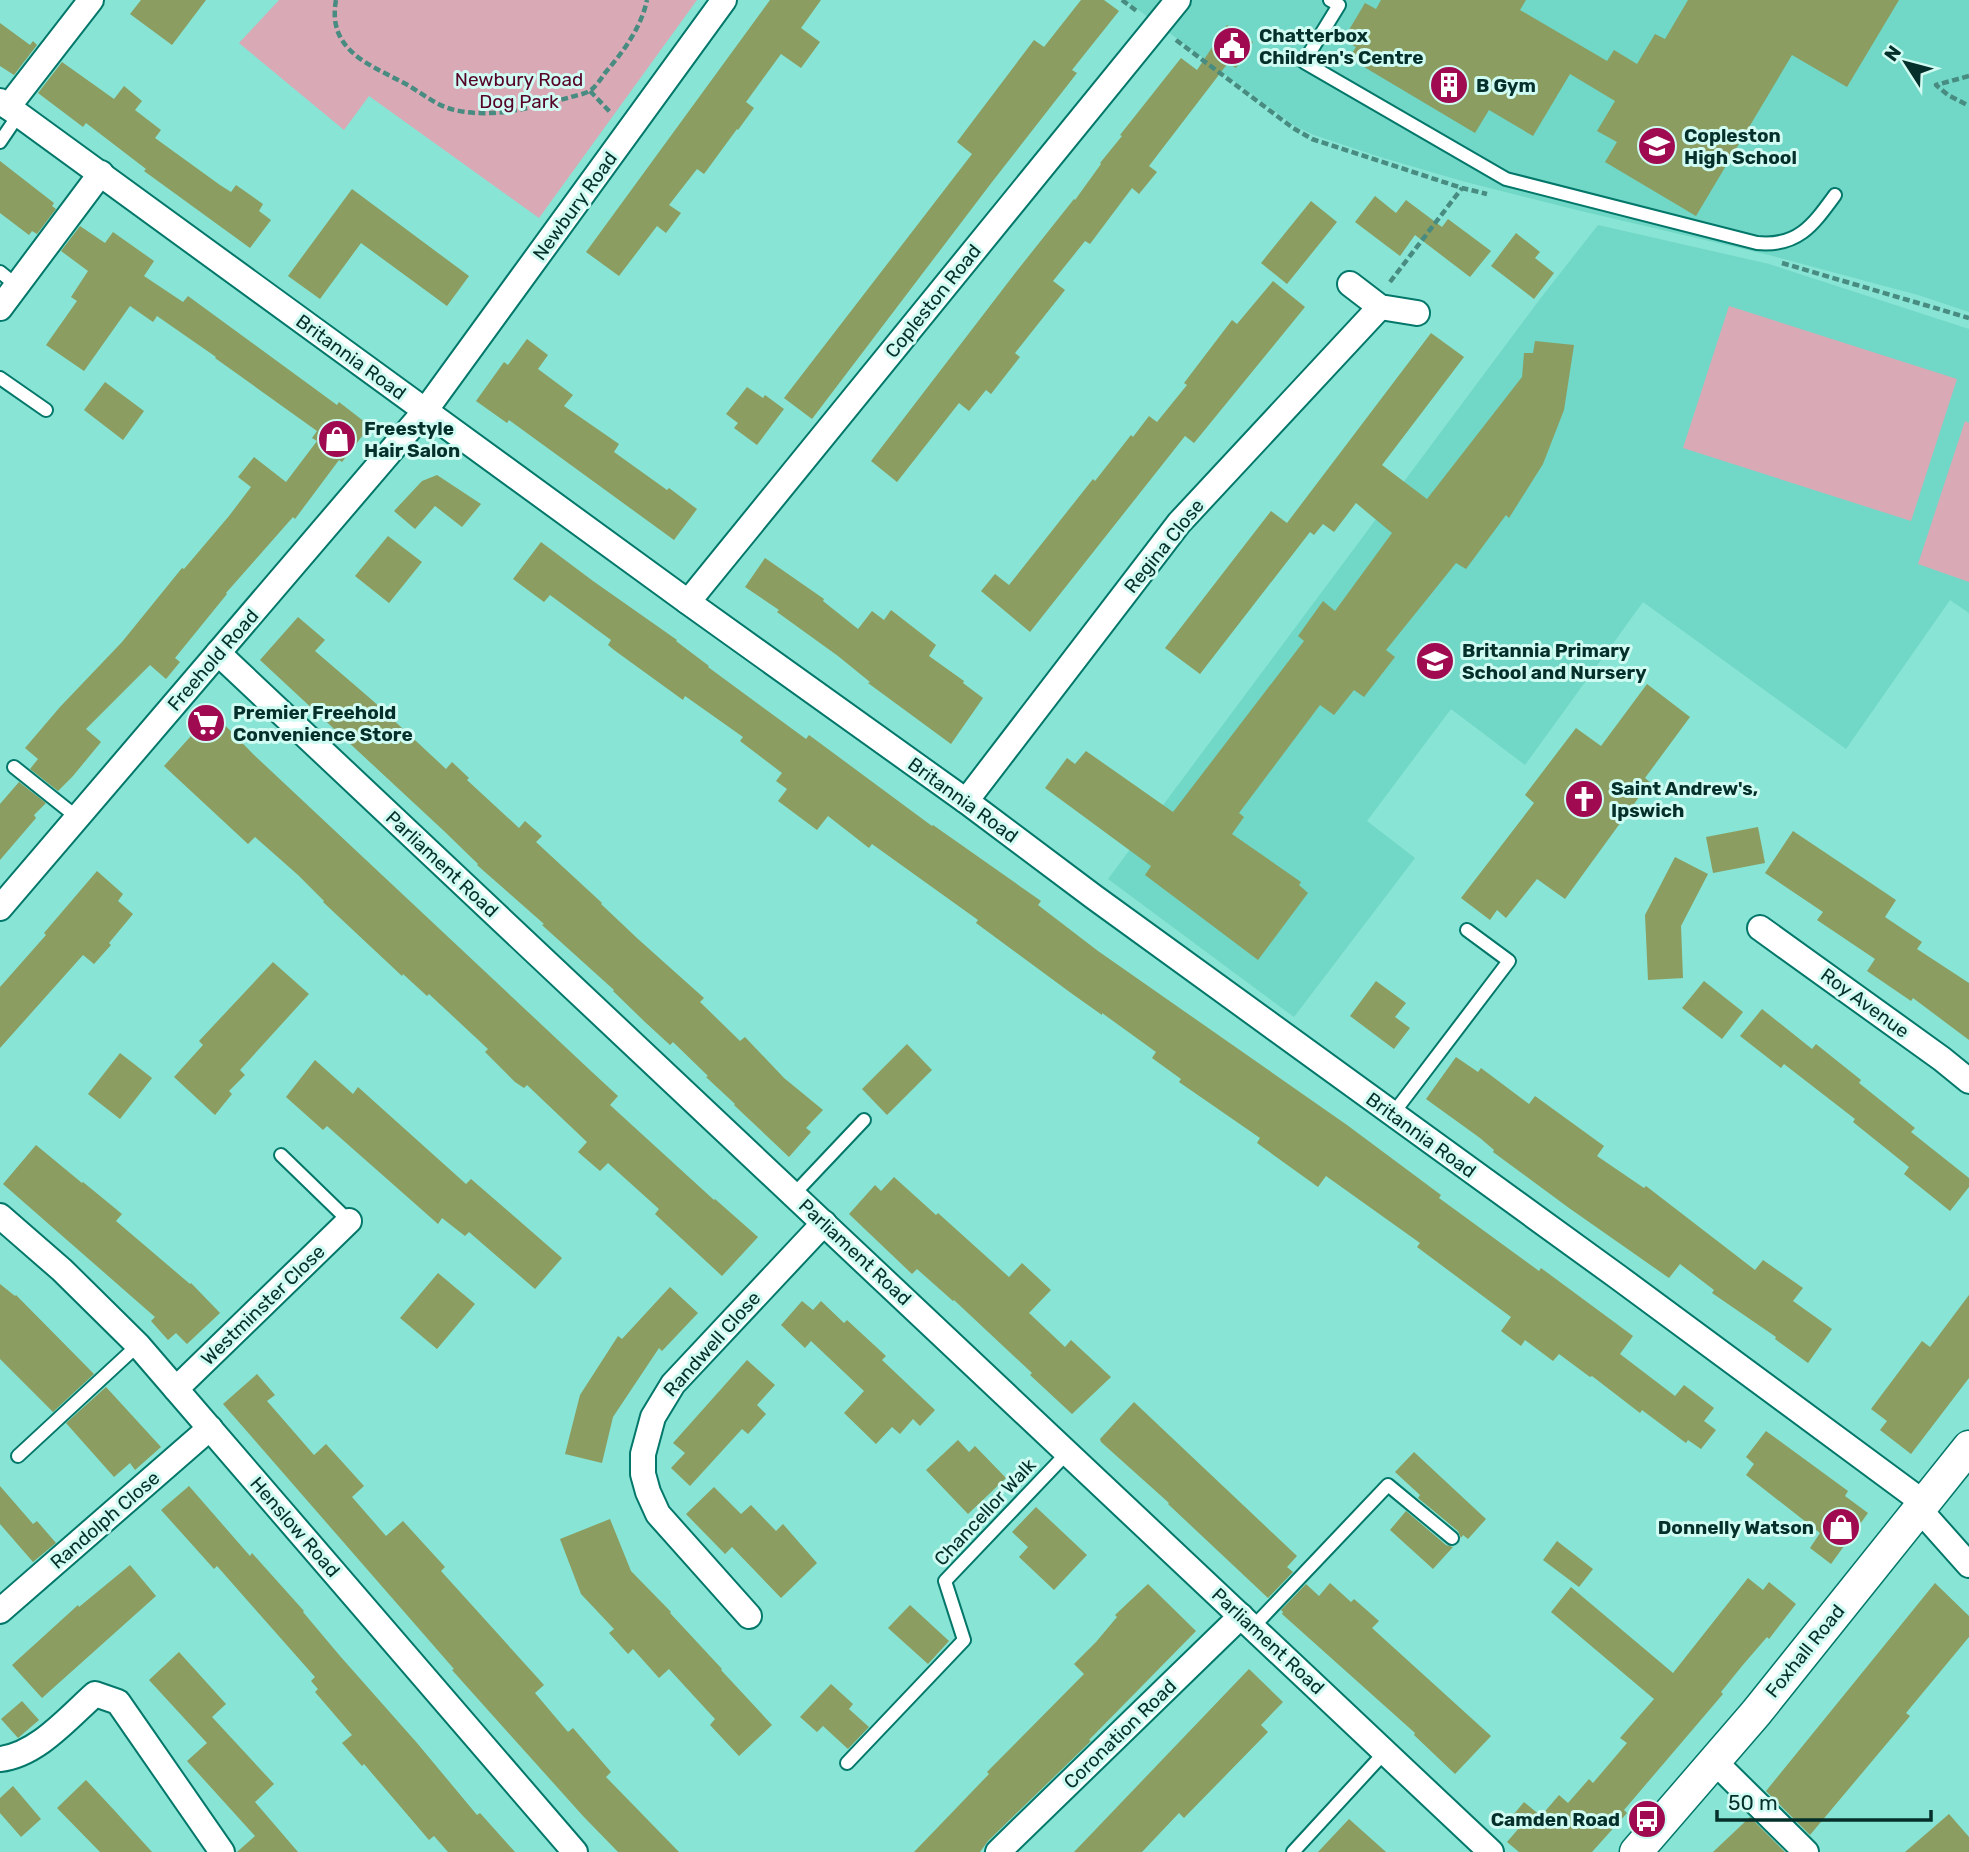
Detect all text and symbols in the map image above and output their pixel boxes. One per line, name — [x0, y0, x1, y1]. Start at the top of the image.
place label: Chatterbox Children's Centre — [1259, 24, 1423, 69]
public building icon: Chatterbox Children's Centre — [1211, 25, 1253, 67]
north arrow — [1871, 28, 1941, 98]
text: N — [1879, 41, 1906, 66]
building icon: B Gym — [1428, 64, 1470, 106]
park label: Newbury Road Dog Park — [455, 68, 583, 113]
place label: B Gym — [1476, 74, 1536, 97]
place label: Copleston High School — [1684, 124, 1797, 169]
school or university icon: Copleston High School — [1636, 125, 1678, 167]
street label: Newbury Road — [528, 147, 622, 265]
street label: Copleston Road — [880, 240, 986, 362]
street label: Britannia Road — [292, 309, 410, 405]
place label: Freestyle Hair Salon — [364, 417, 460, 462]
shop icon: Freestyle Hair Salon — [316, 418, 358, 460]
street label: Regina Close — [1119, 494, 1209, 598]
street label: Freehold Road — [163, 604, 263, 716]
place label: Britannia Primary School and Nursery — [1462, 639, 1647, 684]
school or university icon: Britannia Primary School and Nursery — [1414, 640, 1456, 682]
place label: Premier Freehold Convenience Store — [233, 701, 413, 746]
supermarket icon: Premier Freehold Convenience Store — [185, 702, 227, 744]
street label: Britannia Road — [904, 752, 1022, 848]
place label: Saint Andrew's, Ipswich — [1611, 777, 1758, 822]
church icon: Saint Andrew's, Ipswich — [1563, 778, 1605, 820]
street label: Parliament Road — [381, 806, 503, 922]
street label: Roy Avenue — [1816, 963, 1914, 1043]
street label: Britannia Road — [1362, 1087, 1480, 1183]
street label: Parliament Road — [794, 1194, 916, 1310]
street label: Westminster Close — [196, 1240, 330, 1370]
street label: Randwell Close — [659, 1287, 765, 1401]
street label: Chancellor Walk — [929, 1453, 1041, 1570]
street label: Randolph Close — [46, 1466, 164, 1574]
street label: Henslow Road — [245, 1472, 345, 1582]
shop icon: Donnelly Watson — [1820, 1506, 1862, 1548]
place label: Donnelly Watson — [1658, 1516, 1814, 1539]
street label: Parliament Road — [1207, 1583, 1329, 1699]
street label: Foxhall Road — [1761, 1600, 1849, 1702]
street label: Coronation Road — [1059, 1674, 1181, 1794]
scale bar — [1717, 1778, 1930, 1822]
text: 50 m — [1728, 1790, 1778, 1815]
bus stop icon: Camden Road — [1626, 1798, 1668, 1840]
place label: Camden Road — [1491, 1808, 1620, 1831]

